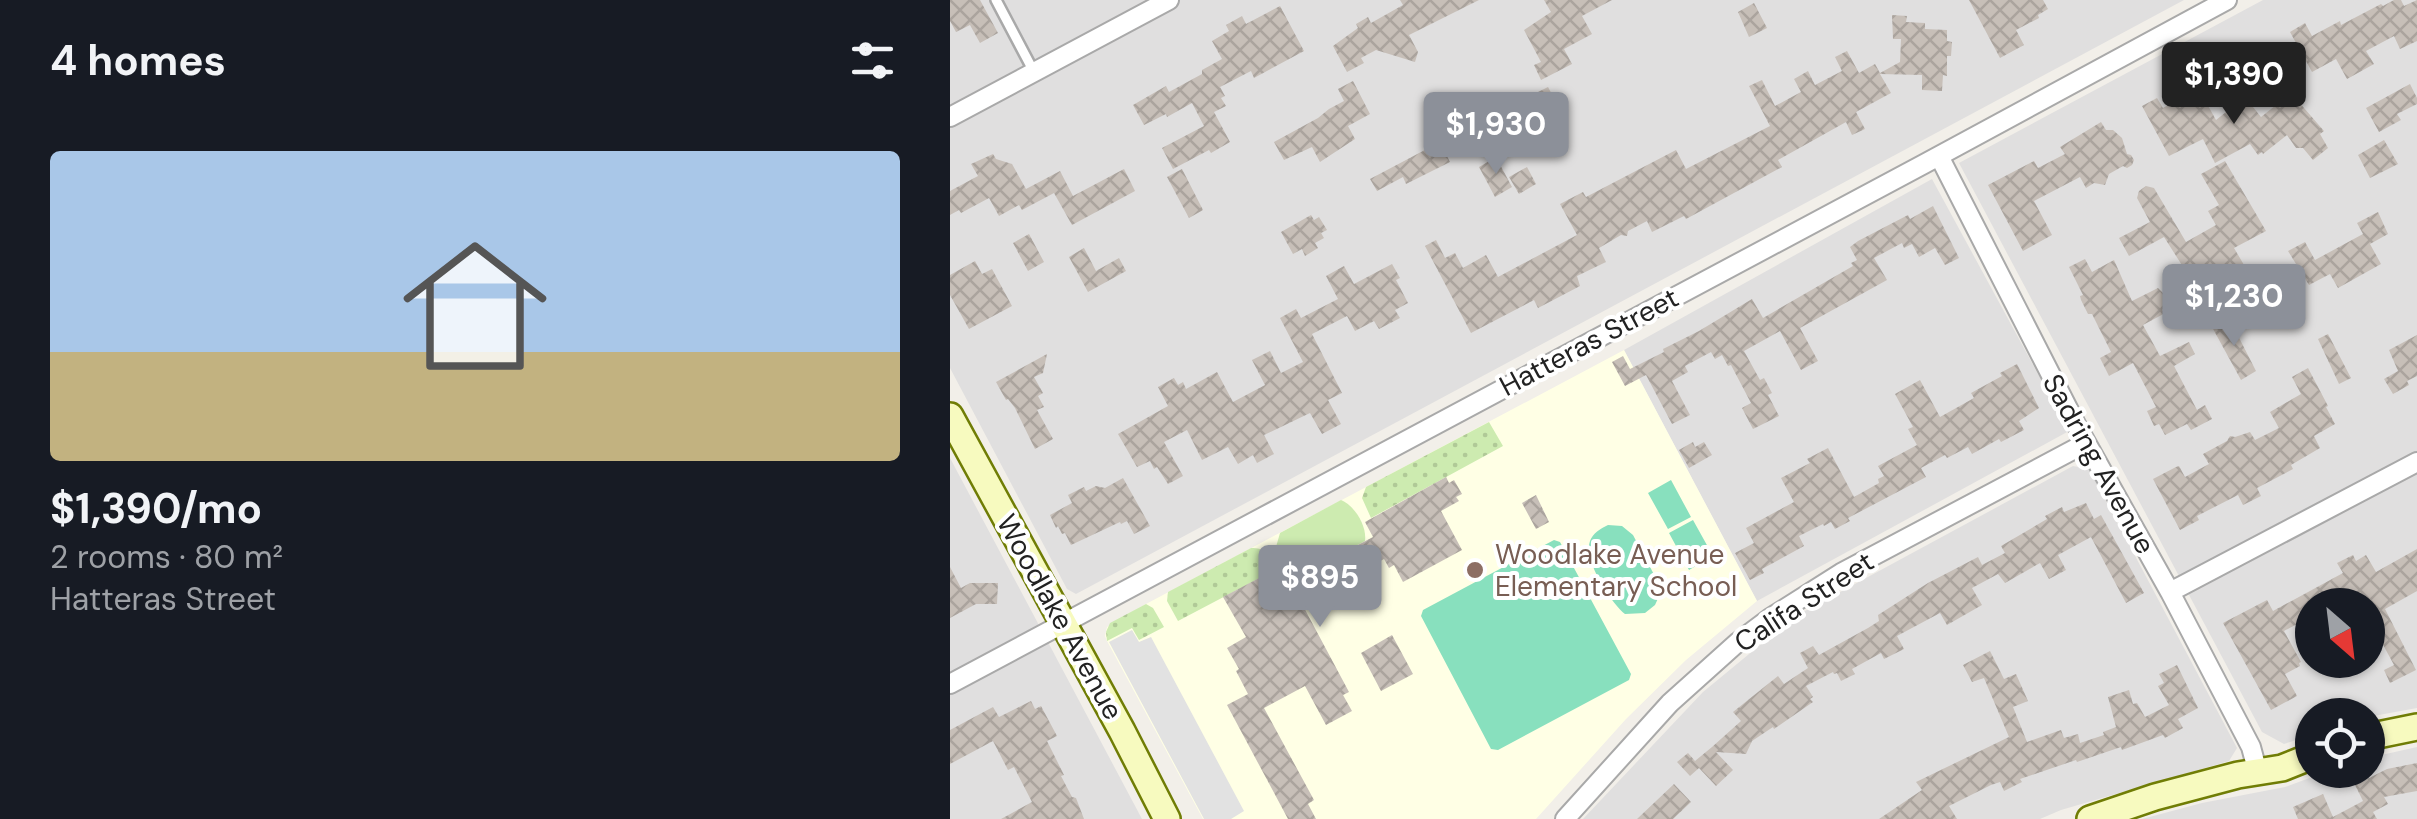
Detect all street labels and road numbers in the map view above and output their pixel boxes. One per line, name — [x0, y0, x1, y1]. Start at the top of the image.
street label: Hatteras Street — [1493, 279, 1685, 405]
street label: Sadring Avenue — [2034, 367, 2164, 561]
street label: Woodlake Avenue — [988, 508, 1132, 726]
street label: Califa Street — [1727, 543, 1881, 661]

